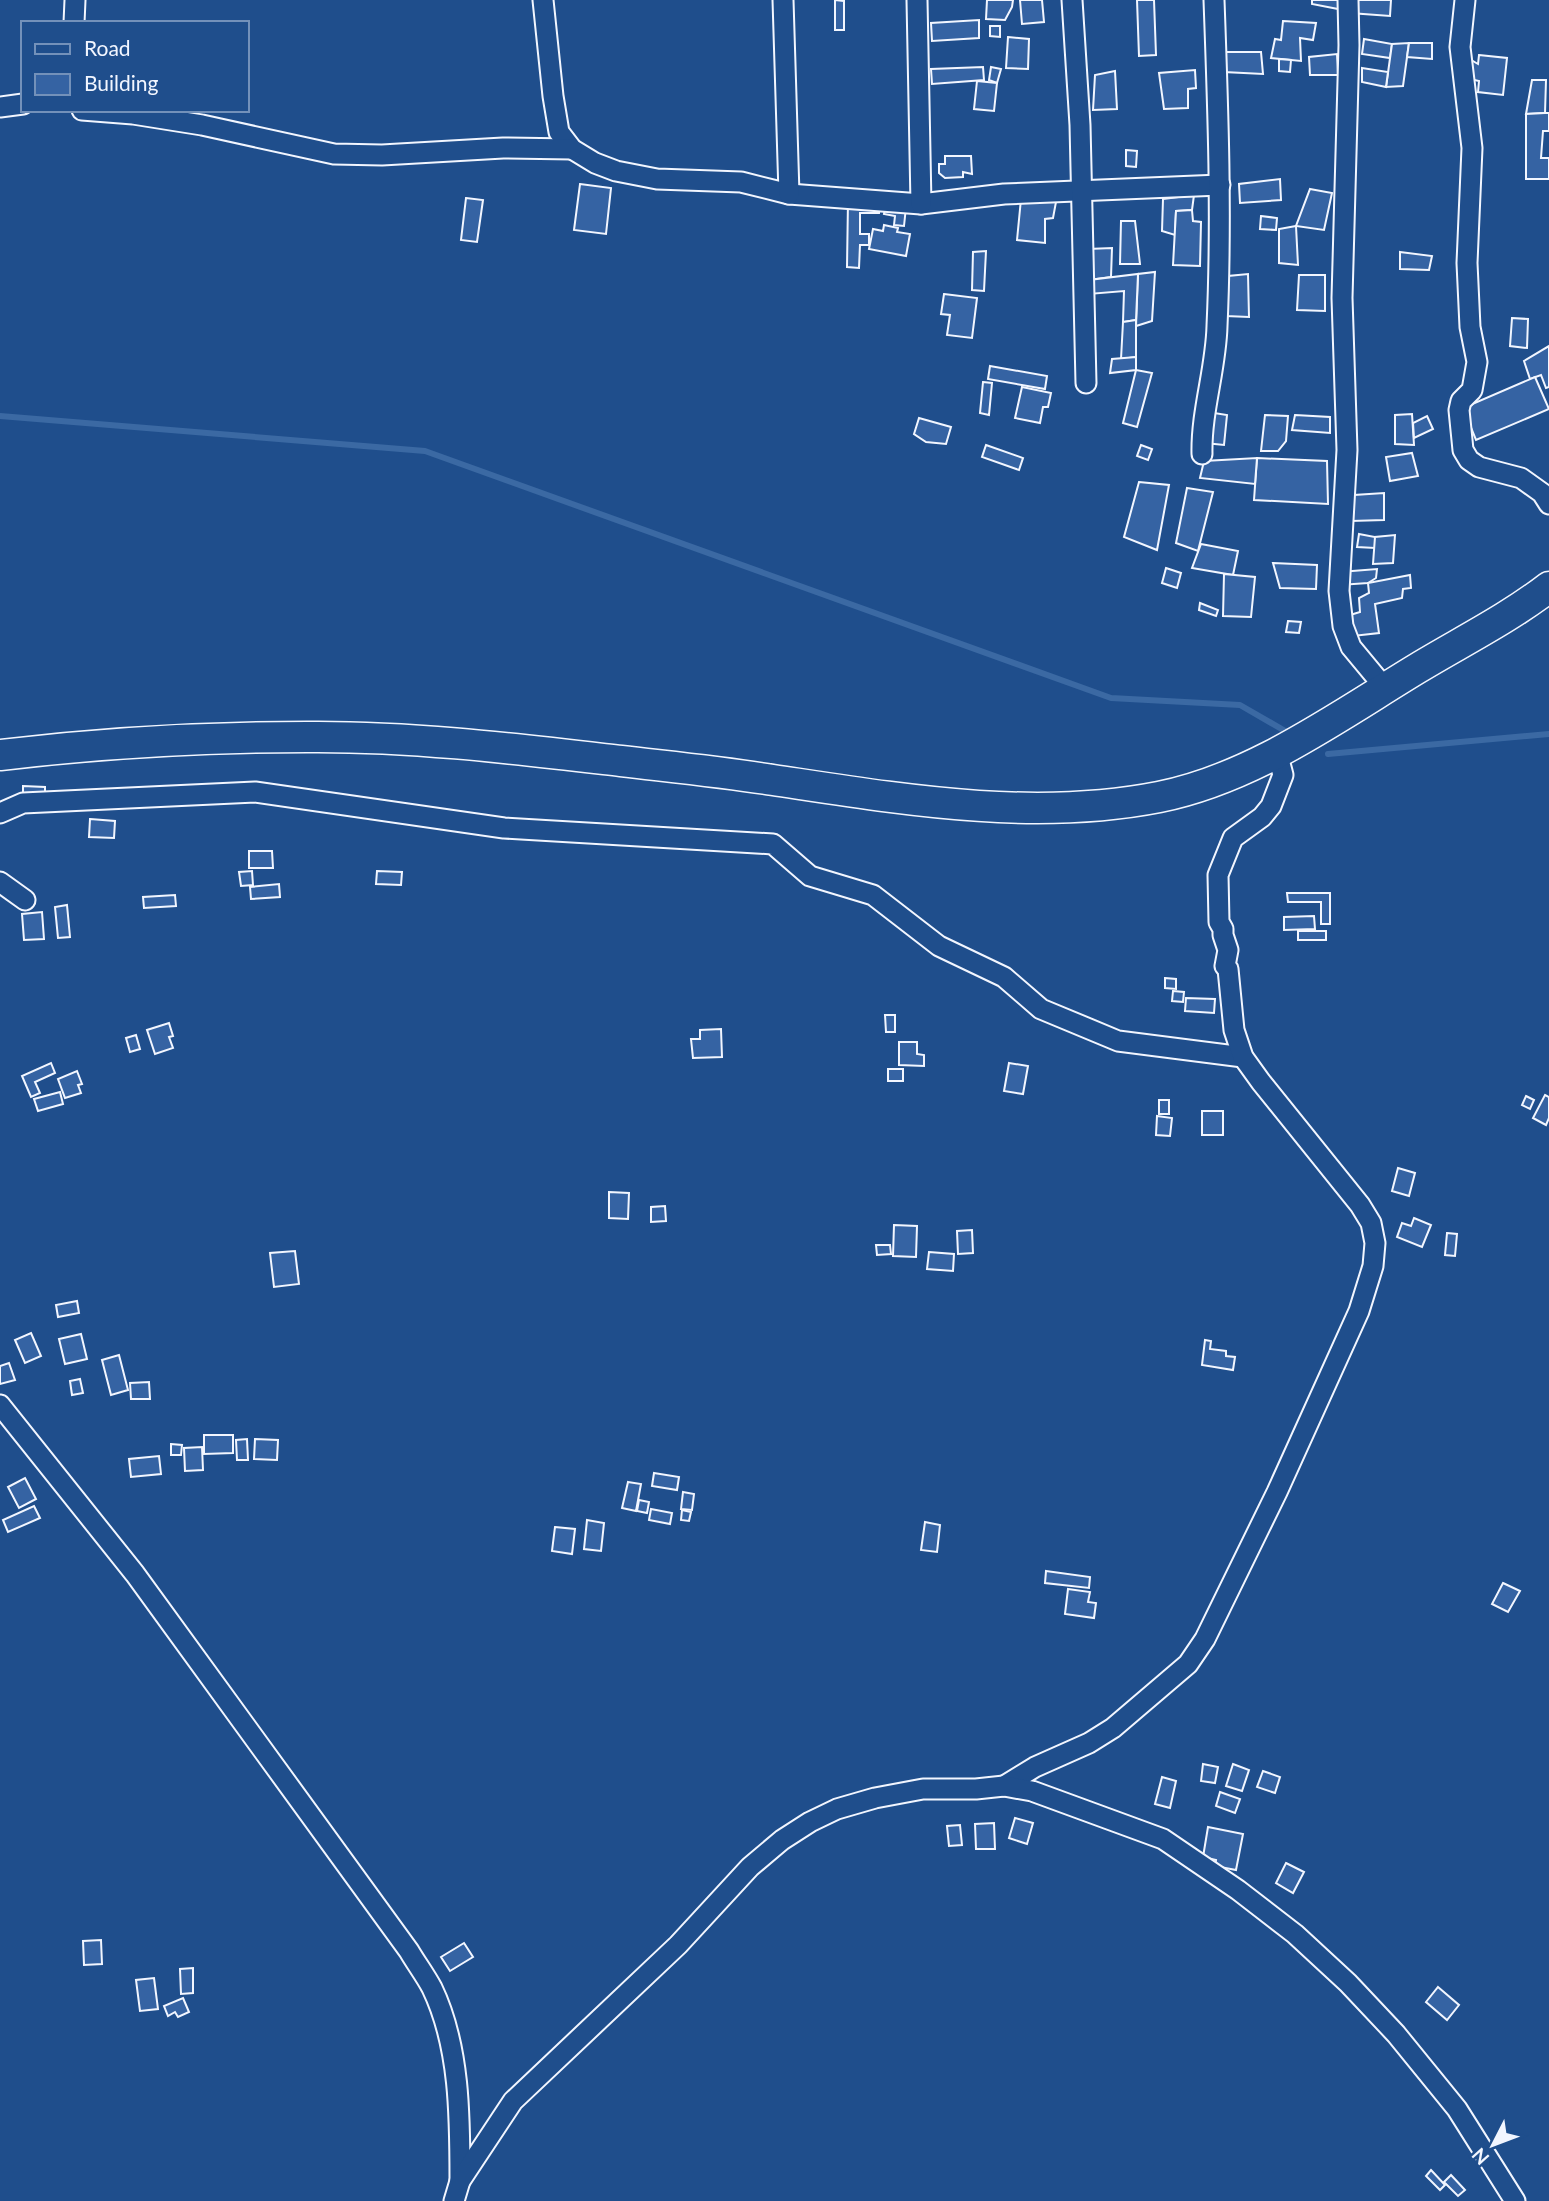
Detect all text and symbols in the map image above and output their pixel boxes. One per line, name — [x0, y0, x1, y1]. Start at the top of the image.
legend — [21, 21, 248, 112]
text: Road — [84, 35, 131, 60]
text: Building — [84, 70, 159, 95]
north arrow — [1458, 2110, 1528, 2180]
text: N — [1467, 2144, 1493, 2170]

